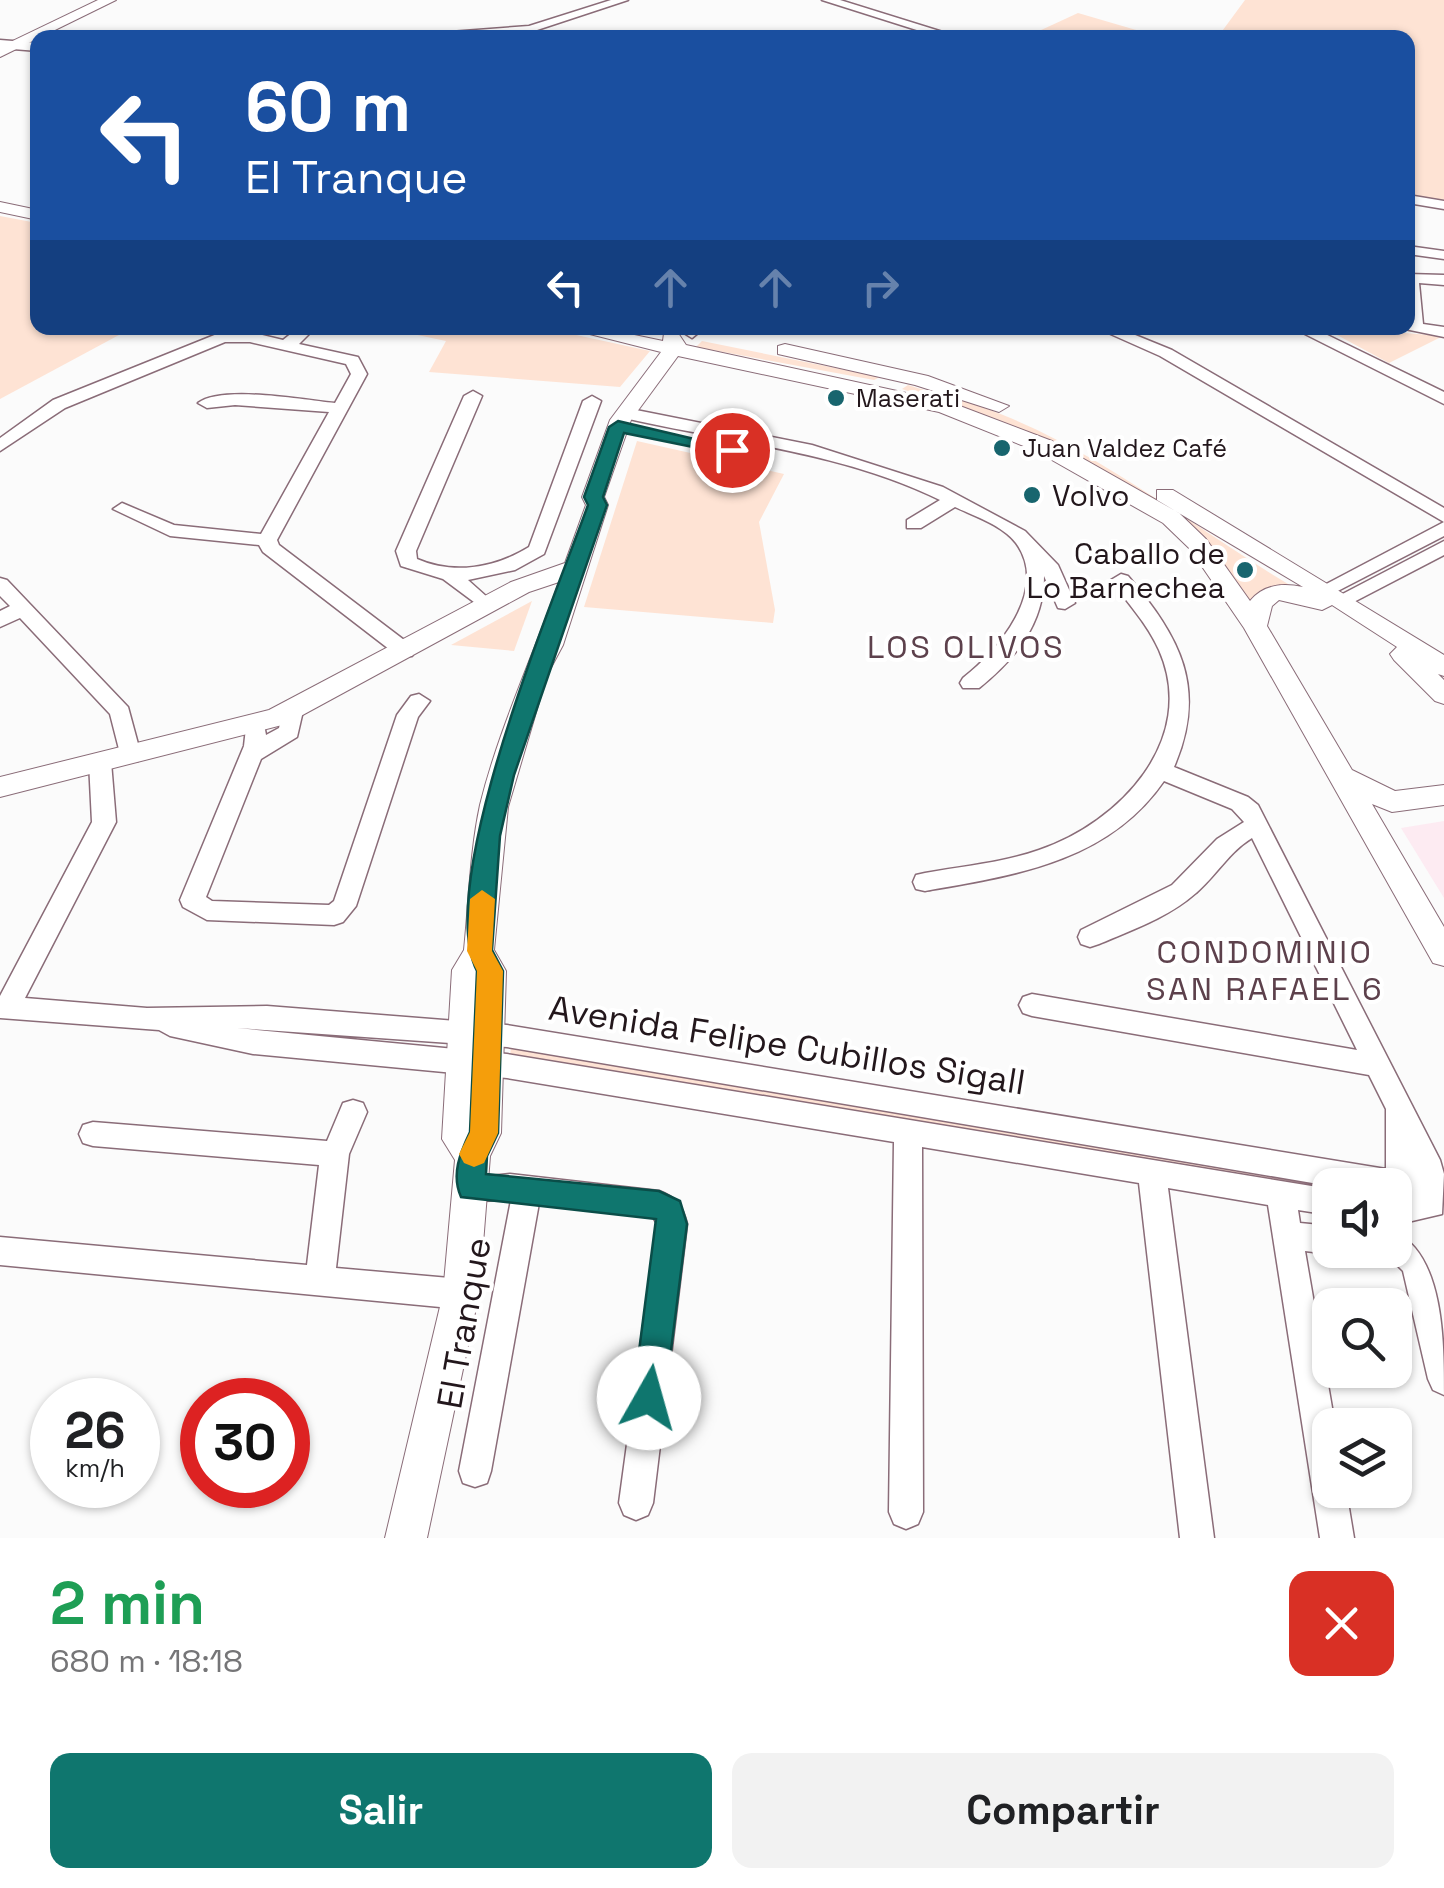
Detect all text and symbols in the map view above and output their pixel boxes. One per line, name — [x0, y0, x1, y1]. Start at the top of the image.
text: 60 m — [245, 62, 411, 151]
icon: left — [80, 70, 210, 200]
text: El Tranque — [245, 149, 468, 206]
icon: left — [538, 260, 593, 315]
icon: ahead — [643, 260, 698, 315]
icon: ahead — [748, 260, 803, 315]
icon: right — [853, 260, 908, 315]
place label: Maserati — [856, 382, 960, 414]
marker: Maserati — [825, 387, 847, 409]
pin — [690, 408, 775, 493]
icon: arrive — [705, 423, 760, 478]
place label: Juan Valdez Café — [1022, 432, 1227, 464]
marker: Juan Valdez Café — [991, 437, 1013, 459]
place label: Volvo — [1052, 476, 1129, 515]
marker: Volvo — [1021, 484, 1043, 506]
place label: Caballo de Lo Barnechea — [1027, 534, 1225, 607]
marker: Caballo de Lo Barnechea — [1234, 559, 1256, 581]
district label: LOS OLIVOS — [867, 627, 1065, 667]
district label: CONDOMINIO SAN RAFAEL 6 — [1146, 932, 1384, 1009]
street label: Avenida Felipe Cubillos Sigall — [546, 986, 1028, 1104]
map controls — [1312, 1168, 1412, 1508]
button: sound — [1312, 1168, 1412, 1268]
street label: El Tranque — [427, 1234, 501, 1412]
button: search — [1312, 1288, 1412, 1388]
position arrow — [597, 1346, 701, 1450]
speed limit sign: 30 — [180, 1378, 310, 1508]
text: 26 — [65, 1399, 125, 1463]
button: layers — [1312, 1408, 1412, 1508]
text: km/h — [65, 1452, 125, 1484]
text: 2 min — [50, 1565, 205, 1642]
button: close — [1289, 1571, 1394, 1676]
text: 680 m · 18:18 — [50, 1641, 243, 1681]
button: Salir — [50, 1753, 712, 1868]
button: Compartir — [732, 1753, 1394, 1868]

